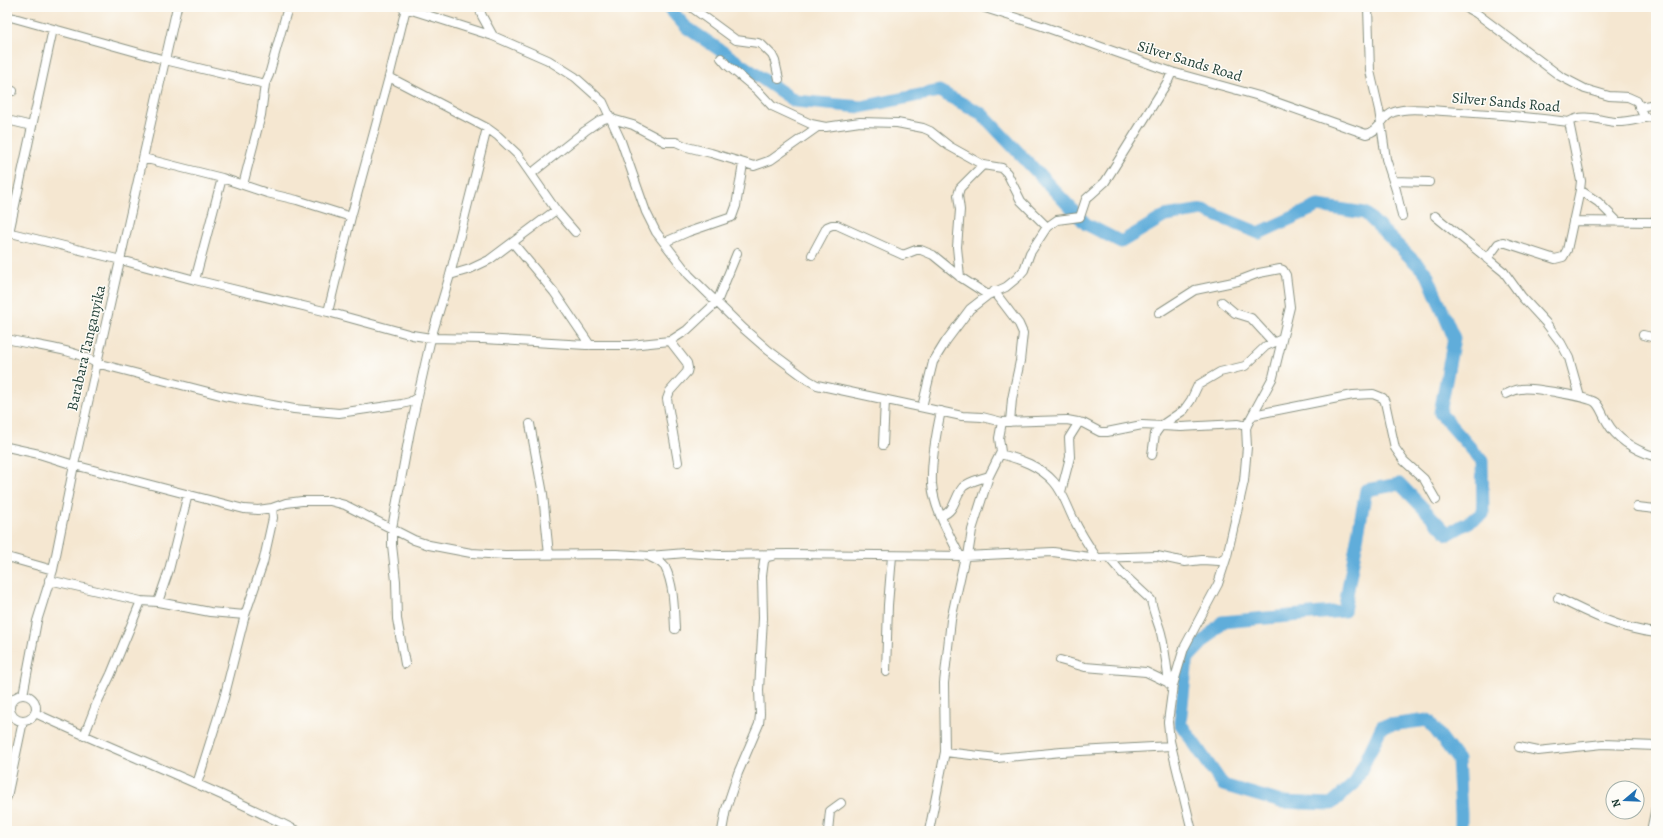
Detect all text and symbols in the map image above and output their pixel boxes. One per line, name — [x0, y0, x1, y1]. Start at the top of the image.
street label: Silver Sands Road — [1135, 36, 1246, 87]
street label: Silver Sands Road — [1451, 87, 1562, 117]
street label: Barabara Tanganyika — [62, 283, 110, 413]
north arrow — [1605, 780, 1645, 820]
text: N — [1608, 797, 1624, 809]

